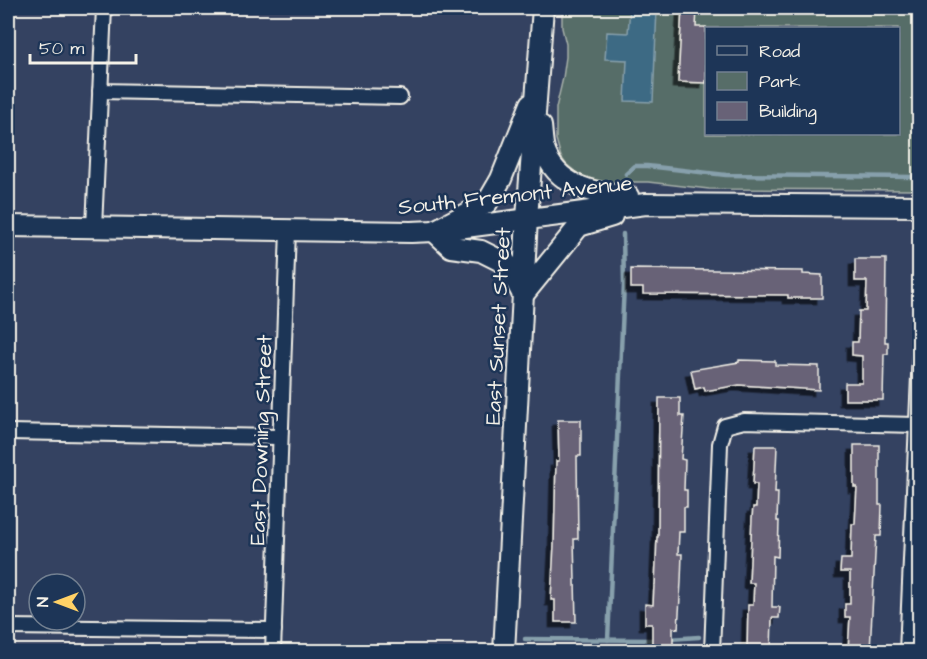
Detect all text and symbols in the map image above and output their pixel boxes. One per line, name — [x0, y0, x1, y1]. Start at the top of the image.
scale bar — [30, 27, 136, 65]
legend — [705, 27, 900, 135]
text: 50 m — [39, 36, 84, 61]
text: Road — [759, 39, 800, 64]
text: Park — [759, 69, 801, 94]
text: Building — [759, 99, 817, 125]
street label: South Fremont Avenue — [397, 168, 634, 223]
street label: East Sunset Street — [478, 226, 519, 426]
street label: East Downing Street — [242, 334, 282, 546]
north arrow — [27, 572, 87, 632]
text: N — [32, 597, 54, 607]

